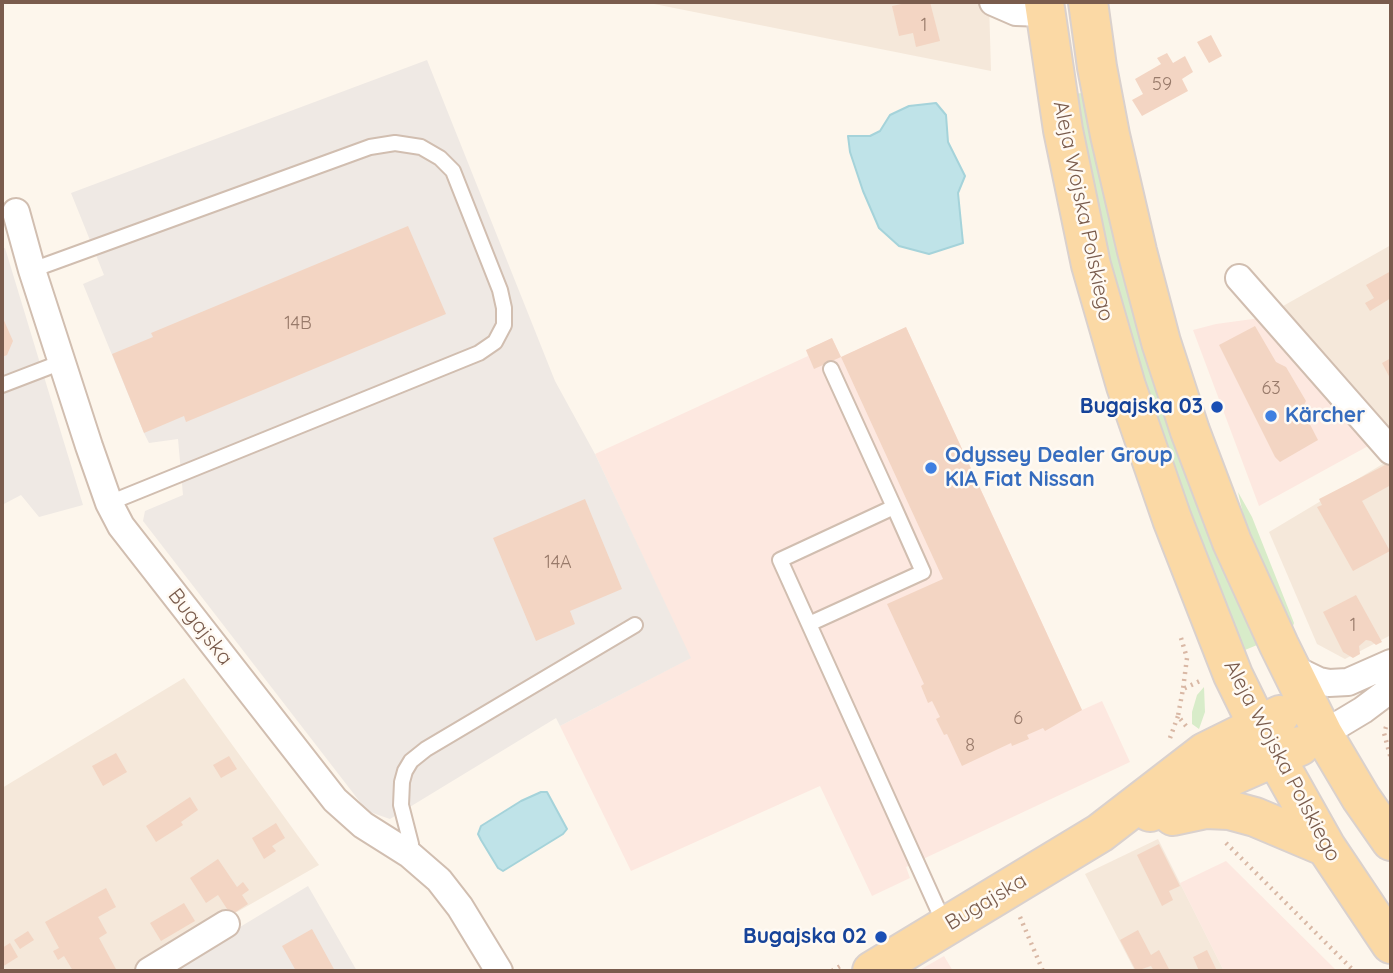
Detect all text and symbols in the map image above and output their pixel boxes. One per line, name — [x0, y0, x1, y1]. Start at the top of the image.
house number: 1 — [921, 15, 927, 37]
house number: 59 — [1152, 74, 1172, 96]
street label: Aleja Wojska Polskiego — [1047, 99, 1119, 323]
house number: 14B — [284, 313, 312, 335]
house number: 63 — [1261, 378, 1281, 400]
place label: Bugajska 03 — [1080, 394, 1203, 420]
marker: Bugajska 03 — [1209, 399, 1225, 415]
place label: Kärcher — [1285, 403, 1365, 429]
marker: Kärcher — [1263, 408, 1279, 424]
place label: Odyssey Dealer Group KIA Fiat Nissan — [945, 443, 1173, 493]
marker: Odyssey Dealer Group KIA Fiat Nissan — [923, 460, 939, 476]
house number: 14A — [544, 552, 572, 574]
street label: Bugajska — [162, 584, 238, 670]
house number: 1 — [1350, 615, 1356, 637]
street label: Aleja Wojska Polskiego — [1218, 656, 1346, 866]
house number: 6 — [1013, 708, 1023, 730]
house number: 8 — [965, 735, 975, 757]
street label: Bugajska — [941, 868, 1031, 936]
place label: Bugajska 02 — [743, 924, 867, 950]
marker: Bugajska 02 — [873, 929, 889, 945]

